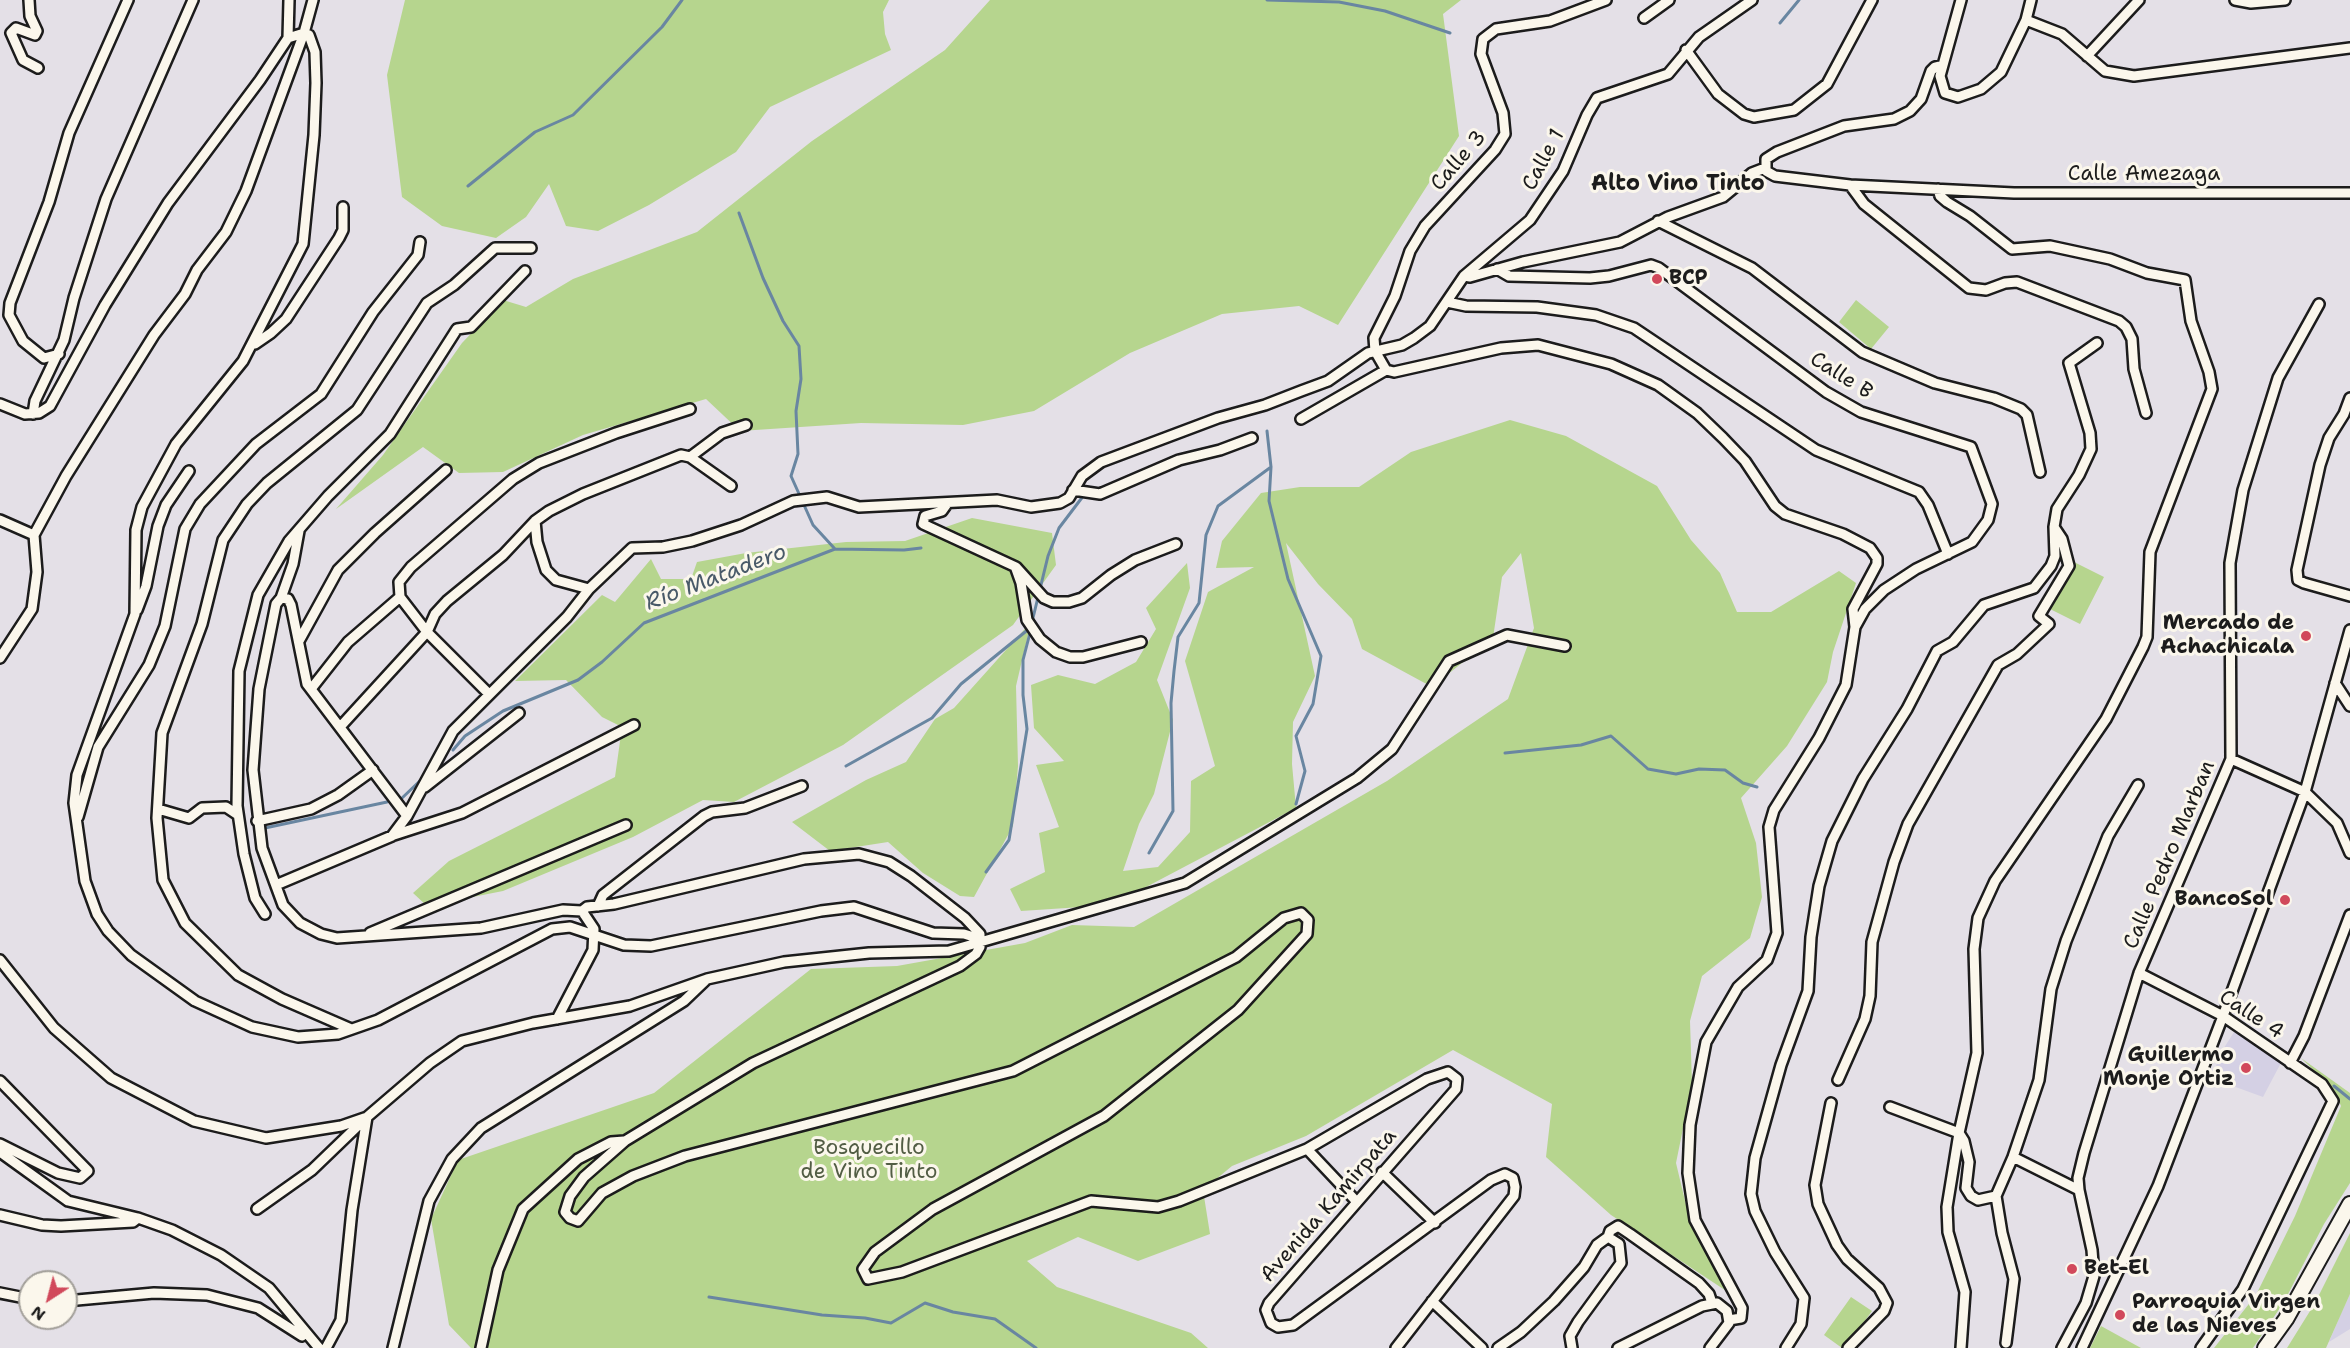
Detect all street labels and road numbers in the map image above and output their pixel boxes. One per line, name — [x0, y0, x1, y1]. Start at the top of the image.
street label: Calle 1 — [1517, 125, 1571, 195]
street label: Calle 3 — [1426, 126, 1492, 196]
street label: Calle Amezaga — [2068, 162, 2220, 188]
street label: Calle B — [1805, 347, 1877, 405]
street label: Calle Pedro Marban — [2119, 757, 2221, 953]
street label: Calle 4 — [2214, 985, 2288, 1045]
street label: Avenida Kamirpata — [1256, 1124, 1402, 1288]

